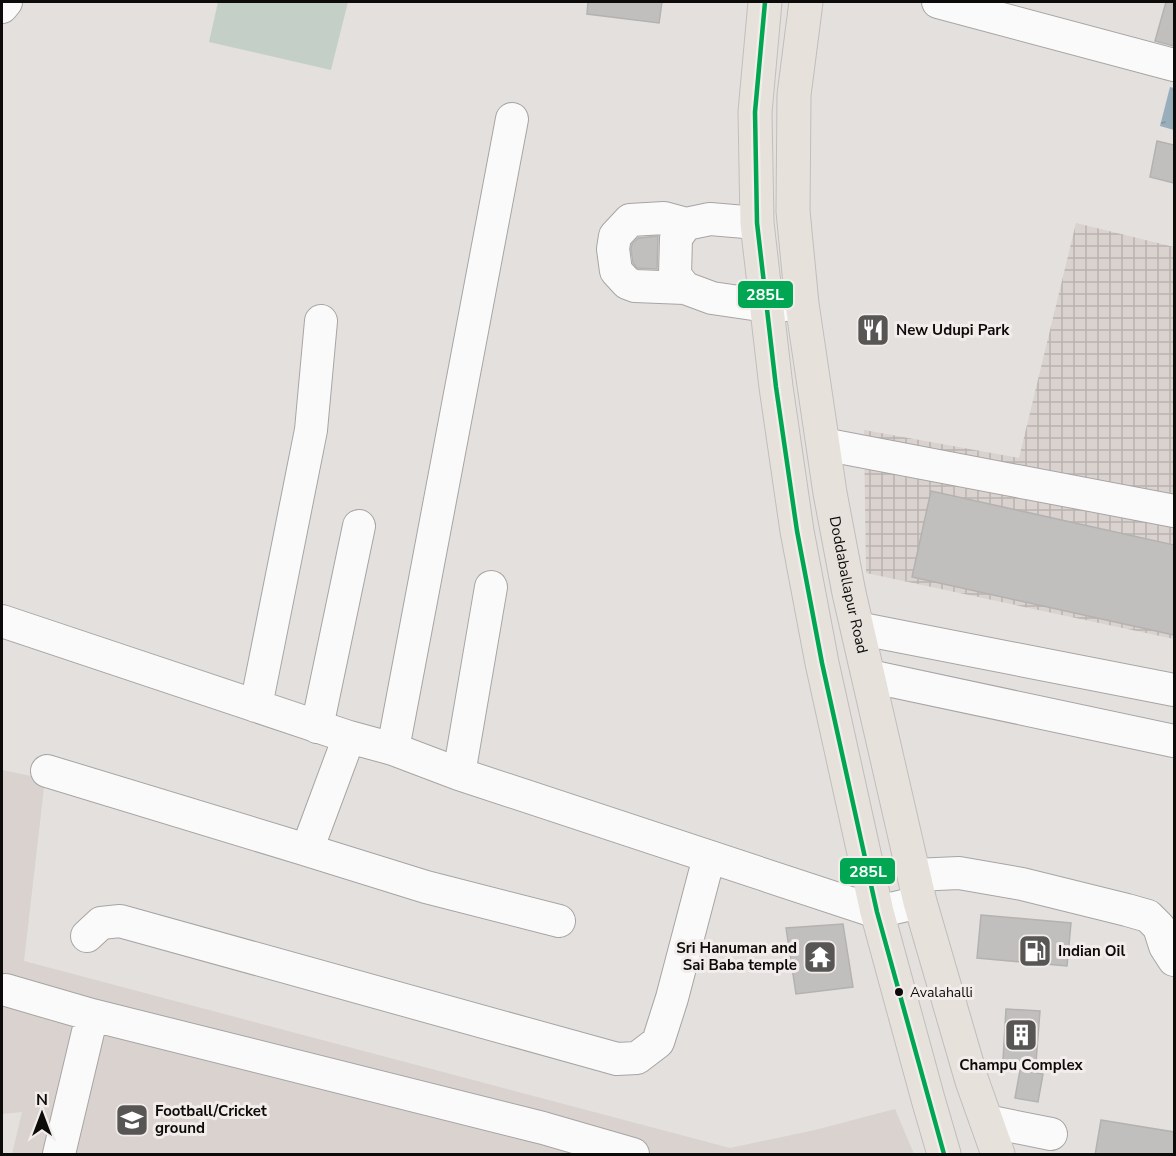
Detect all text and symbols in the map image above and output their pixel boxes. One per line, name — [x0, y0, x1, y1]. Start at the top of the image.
line badge: 285L — [737, 280, 794, 309]
text: 285L — [746, 284, 784, 306]
restaurant icon: New Udupi Park — [855, 312, 891, 348]
place label: New Udupi Park — [896, 320, 1010, 340]
street label: Doddaballapur Road — [825, 515, 873, 656]
line badge: 285L — [839, 857, 896, 885]
text: 285L — [849, 861, 887, 883]
fuel station icon: Indian Oil — [1017, 933, 1053, 969]
place label: Sri Hanuman and Sai Baba temple — [676, 938, 797, 975]
temple icon: Sri Hanuman and Sai Baba temple — [802, 939, 838, 975]
place label: Indian Oil — [1058, 941, 1125, 961]
place label: Avalahalli — [910, 983, 973, 1002]
marker: Avalahalli — [893, 986, 905, 998]
building icon: Champu Complex — [1003, 1017, 1039, 1053]
place label: Champu Complex — [959, 1055, 1084, 1075]
north arrow — [12, 1084, 72, 1144]
text: N — [36, 1089, 48, 1111]
place label: Football/Cricket ground — [155, 1101, 267, 1138]
school or university icon: Football/Cricket ground — [114, 1102, 150, 1138]

